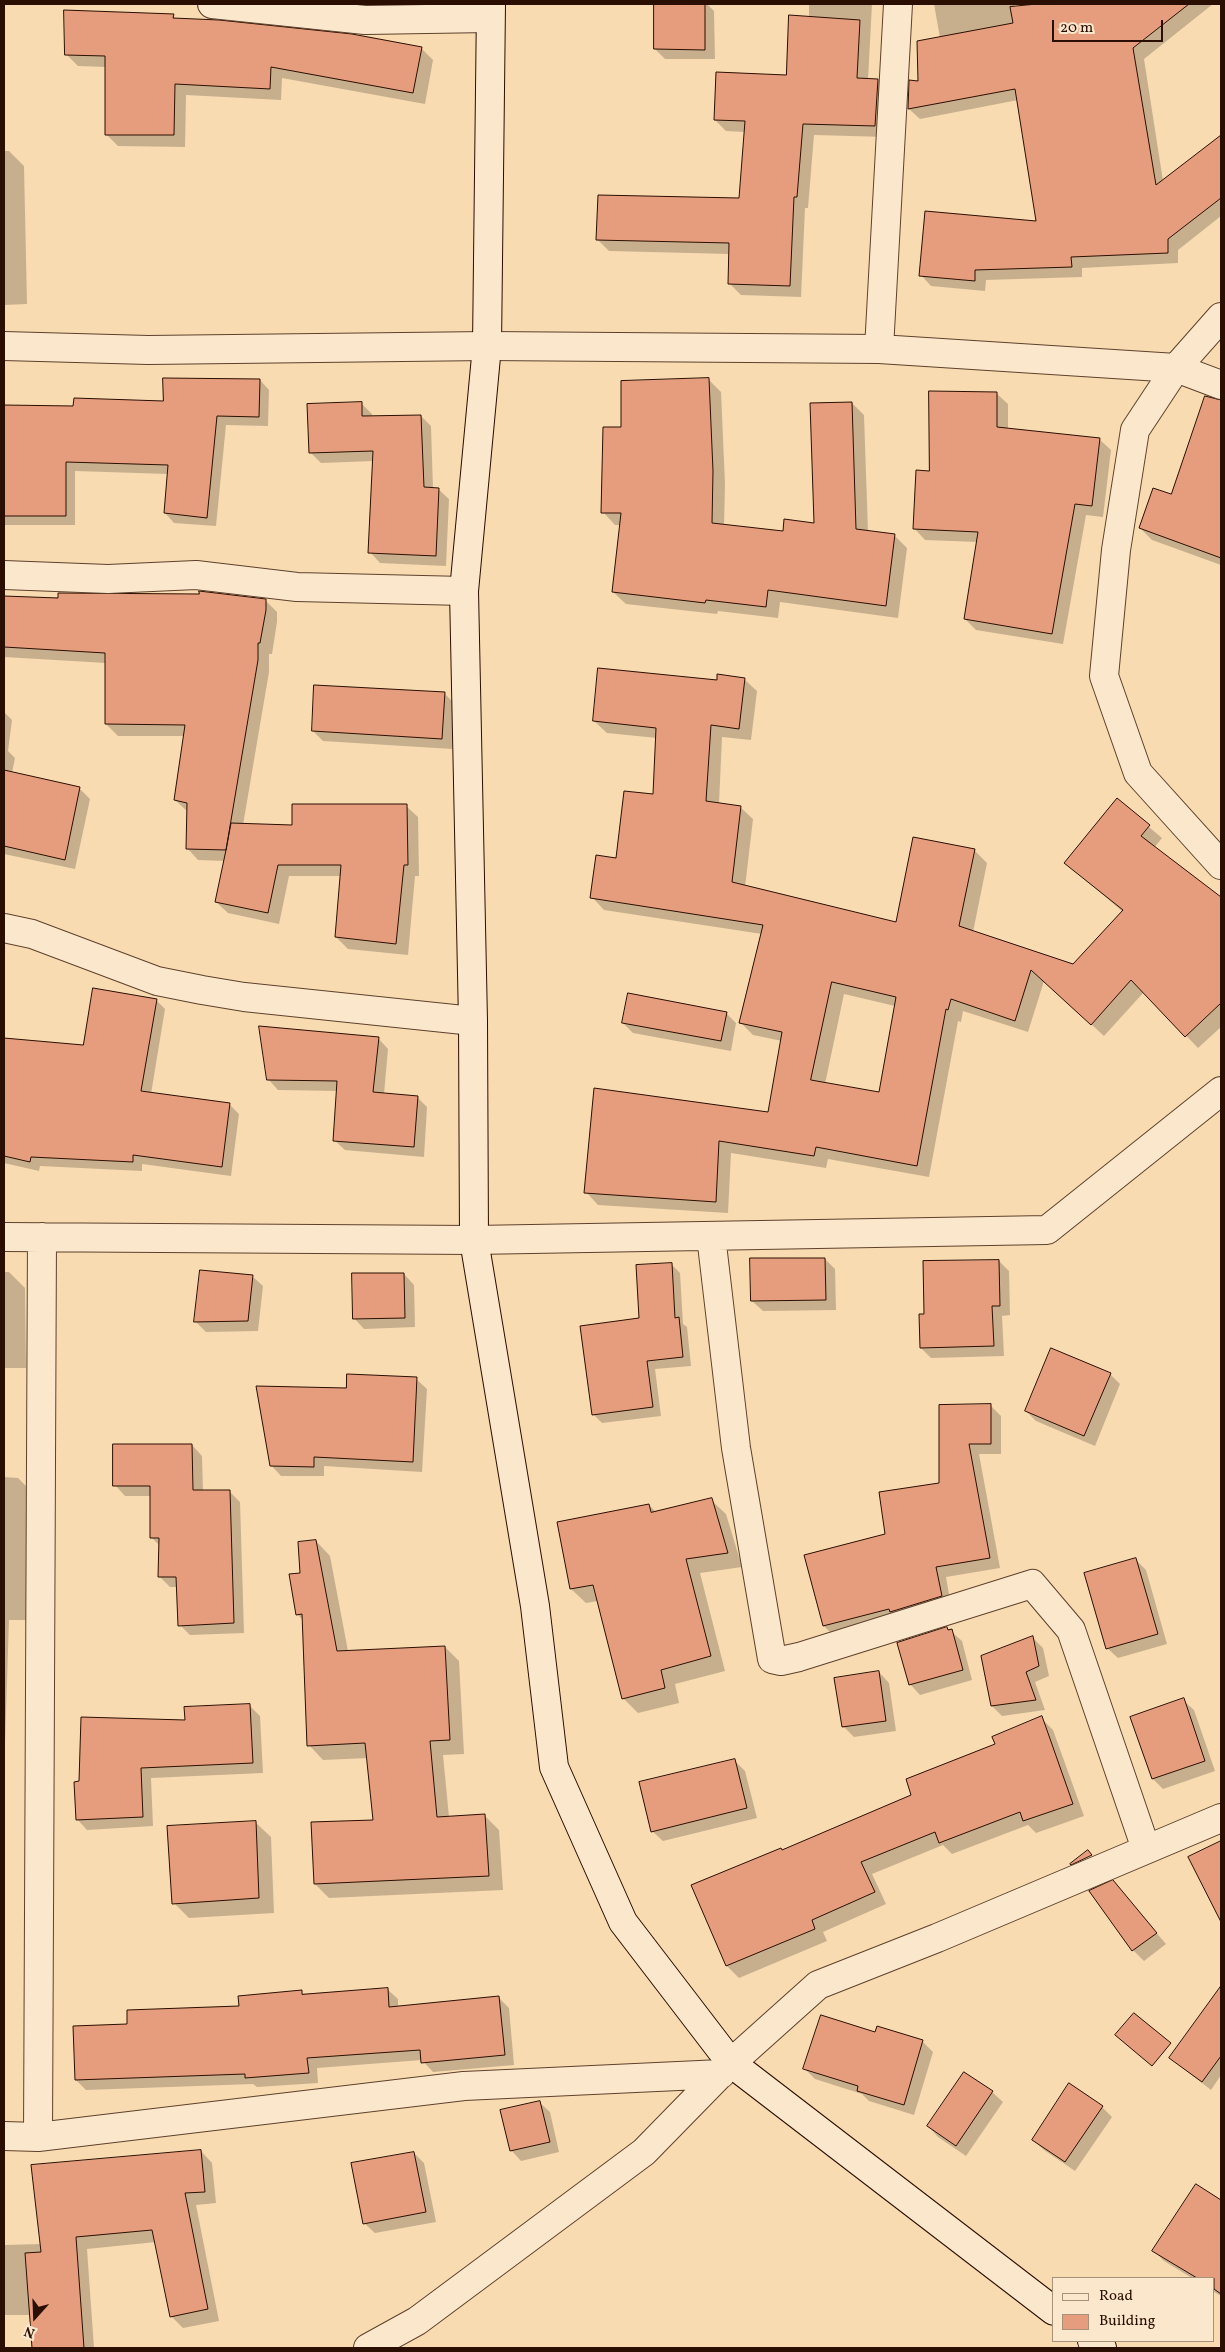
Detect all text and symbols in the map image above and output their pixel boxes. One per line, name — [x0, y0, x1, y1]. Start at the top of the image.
scale bar — [1055, 10, 1166, 42]
text: 20 m — [1060, 18, 1093, 39]
legend — [1052, 2277, 1215, 2342]
text: Road — [1099, 2286, 1133, 2307]
north arrow — [10, 2292, 60, 2342]
text: Building — [1099, 2311, 1155, 2332]
text: N — [22, 2321, 38, 2342]

